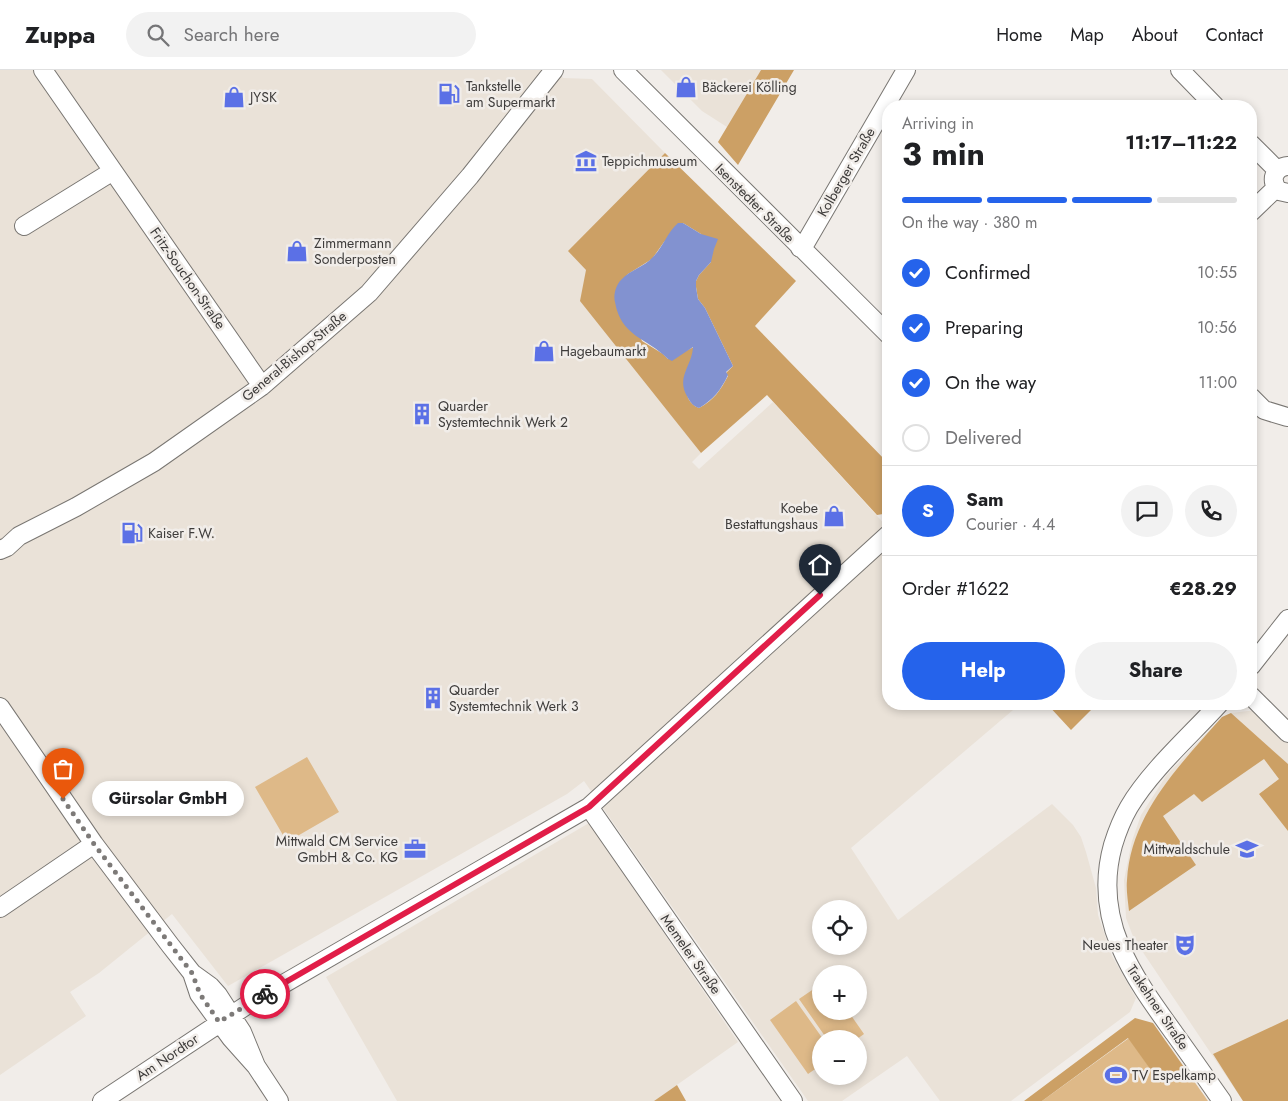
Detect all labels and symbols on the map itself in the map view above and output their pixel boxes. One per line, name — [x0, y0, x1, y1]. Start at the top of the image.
shop icon: Bäckerei Kölling — [673, 74, 699, 100]
place label: Tankstelle am Supermarkt — [466, 76, 555, 112]
place label: Bäckerei Kölling — [702, 77, 797, 97]
fuel station icon: Tankstelle am Supermarkt — [436, 81, 462, 107]
shop icon: JYSK — [221, 84, 247, 110]
place label: JYSK — [248, 87, 277, 107]
street label: Kolberger Straße — [812, 124, 880, 220]
museum icon: Teppichmuseum — [573, 148, 599, 174]
place label: Teppichmuseum — [602, 151, 697, 171]
street label: Isenstedter Straße — [711, 159, 799, 247]
street label: Fritz-Souchon-Straße — [145, 223, 231, 333]
place label: Zimmermann Sonderposten — [314, 233, 396, 269]
shop icon: Zimmermann Sonderposten — [284, 238, 310, 264]
street label: General-Bishop-Straße — [237, 306, 351, 406]
shop icon: Hagebaumarkt — [531, 338, 557, 364]
place label: Hagebaumarkt — [560, 341, 647, 361]
place label: Quarder Systemtechnik Werk 2 — [438, 396, 568, 432]
building icon: Quarder Systemtechnik Werk 2 — [409, 401, 435, 427]
place label: Koebe Bestattungshaus — [725, 498, 818, 534]
shop icon: Koebe Bestattungshaus — [821, 503, 847, 529]
fuel station icon: Kaiser F.W. — [119, 520, 145, 546]
place label: Kaiser F.W. — [148, 523, 215, 543]
pin — [799, 544, 841, 595]
place label: Quarder Systemtechnik Werk 3 — [449, 680, 579, 716]
building icon: Quarder Systemtechnik Werk 3 — [420, 685, 446, 711]
pin — [42, 748, 84, 799]
callout: Gürsolar GmbH — [93, 782, 246, 816]
place label: Mittwald CM Service GmbH & Co. KG — [276, 831, 398, 867]
office icon: Mittwald CM Service GmbH & Co. KG — [402, 836, 428, 862]
school or university icon: Mittwaldschule — [1234, 836, 1260, 862]
place label: Mittwaldschule — [1143, 839, 1230, 859]
street label: Memeler Straße — [656, 910, 726, 998]
theatre icon: Neues Theater — [1172, 932, 1198, 958]
place label: Neues Theater — [1082, 935, 1168, 955]
street label: Trakehner Straße — [1122, 961, 1194, 1053]
courier — [240, 969, 290, 1019]
street label: Am Nordtor — [132, 1029, 202, 1085]
sports icon: TV Espelkamp — [1103, 1062, 1129, 1088]
place label: TV Espelkamp — [1132, 1065, 1216, 1085]

